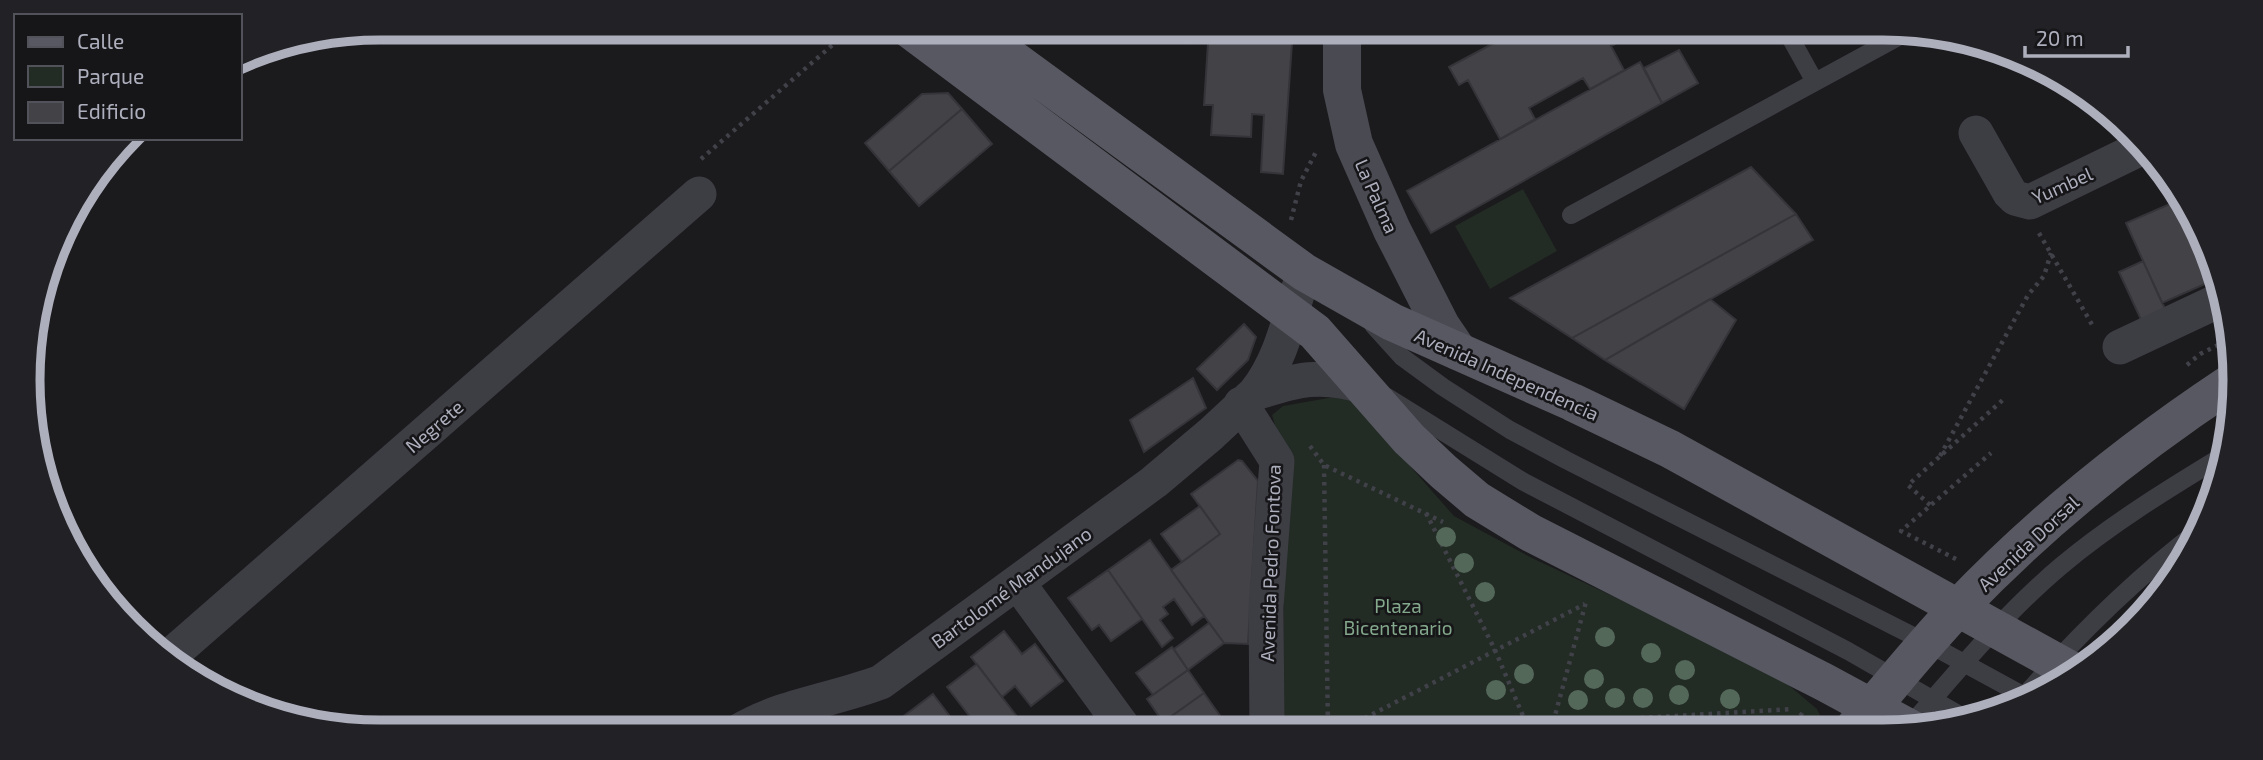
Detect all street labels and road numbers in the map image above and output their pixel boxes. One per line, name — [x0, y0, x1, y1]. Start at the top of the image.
street label: La Palma — [1350, 155, 1404, 237]
street label: Yumbel — [2028, 161, 2096, 209]
street label: Avenida Independencia — [1411, 323, 1603, 425]
street label: Negrete — [400, 395, 468, 457]
street label: Avenida Pedro Fontova — [1255, 464, 1285, 662]
street label: Avenida Dorsal — [1973, 490, 2084, 596]
street label: Bartolomé Mandujano — [926, 521, 1096, 653]

